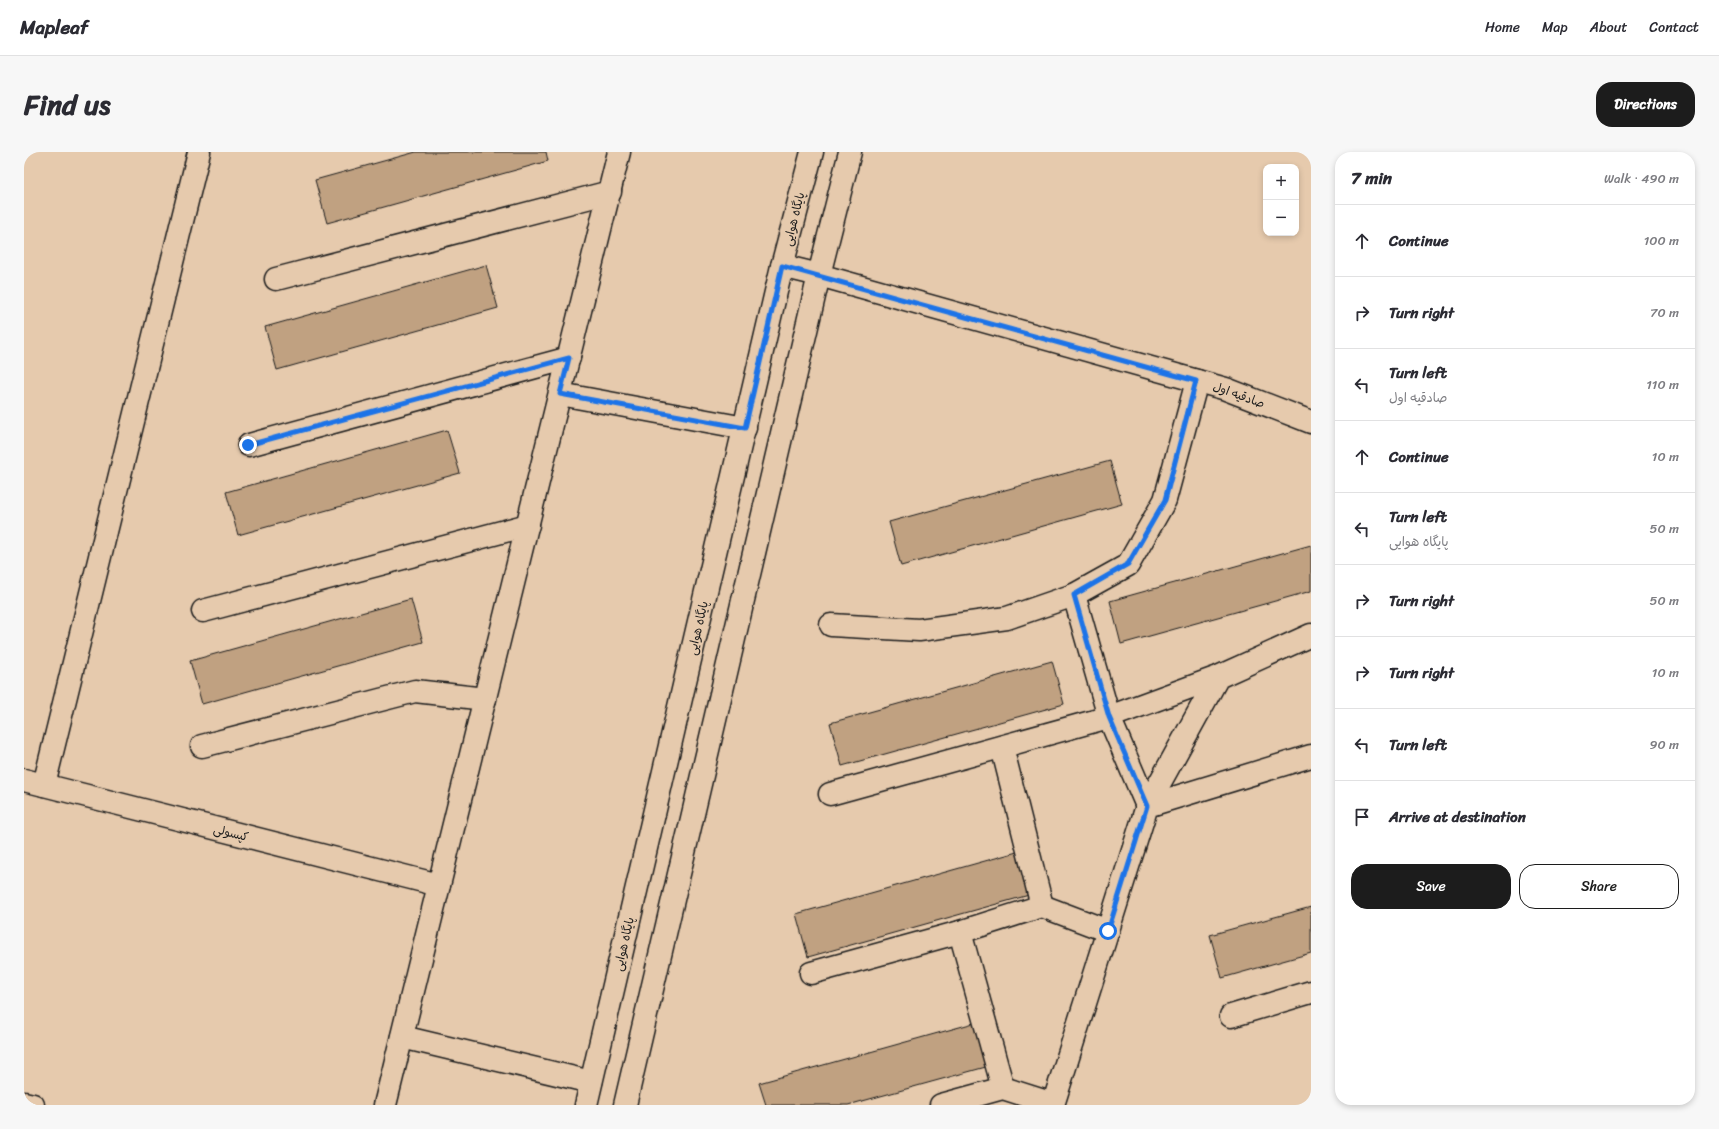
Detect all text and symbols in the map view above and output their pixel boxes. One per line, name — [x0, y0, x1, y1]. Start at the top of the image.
text: Mapleaf — [20, 11, 88, 44]
text: Home — [1485, 15, 1520, 40]
text: Map — [1542, 15, 1568, 40]
text: About — [1590, 15, 1627, 40]
text: Contact — [1649, 15, 1699, 40]
text: Find us — [24, 80, 111, 129]
button: Directions — [1596, 82, 1695, 127]
text: 7 min — [1351, 163, 1392, 193]
map controls — [1263, 164, 1299, 236]
button: + — [1263, 164, 1299, 200]
text: Walk · 490 m — [1604, 167, 1679, 190]
street label: پایگاه هوایی — [777, 190, 811, 248]
button: − — [1263, 200, 1299, 236]
text: Continue — [1389, 228, 1449, 254]
text: 100 m — [1644, 229, 1679, 252]
icon: ahead — [1351, 230, 1373, 252]
text: Turn right — [1389, 300, 1454, 326]
text: 70 m — [1650, 301, 1679, 324]
icon: right — [1351, 302, 1373, 324]
text: Turn left — [1389, 360, 1447, 386]
text: 110 m — [1646, 373, 1679, 396]
icon: left — [1351, 374, 1373, 396]
street label: صادقیه اول — [1210, 375, 1268, 415]
text: صادقیه اول — [1389, 386, 1447, 409]
route end — [239, 436, 257, 454]
text: Continue — [1389, 444, 1449, 470]
text: 10 m — [1652, 445, 1679, 468]
icon: ahead — [1351, 446, 1373, 468]
text: Turn left — [1389, 504, 1447, 530]
text: 50 m — [1649, 517, 1679, 540]
icon: left — [1351, 518, 1373, 540]
text: پایگاه هوایی — [1389, 530, 1449, 553]
text: Turn right — [1389, 588, 1454, 614]
text: 50 m — [1649, 589, 1679, 612]
icon: right — [1351, 590, 1373, 612]
street label: پایگاه هوایی — [681, 599, 715, 657]
text: Turn right — [1389, 660, 1454, 686]
text: 10 m — [1652, 661, 1679, 684]
icon: right — [1351, 662, 1373, 684]
text: Turn left — [1389, 732, 1447, 758]
text: 90 m — [1649, 733, 1679, 756]
icon: left — [1351, 734, 1373, 756]
text: Arrive at destination — [1389, 804, 1526, 830]
icon: arrive — [1351, 806, 1373, 828]
street label: کپسولی — [211, 818, 251, 848]
button: Save — [1351, 864, 1511, 909]
button: Share — [1519, 864, 1679, 909]
street label: پایگاه هوایی — [607, 915, 641, 973]
route start — [1099, 922, 1117, 940]

